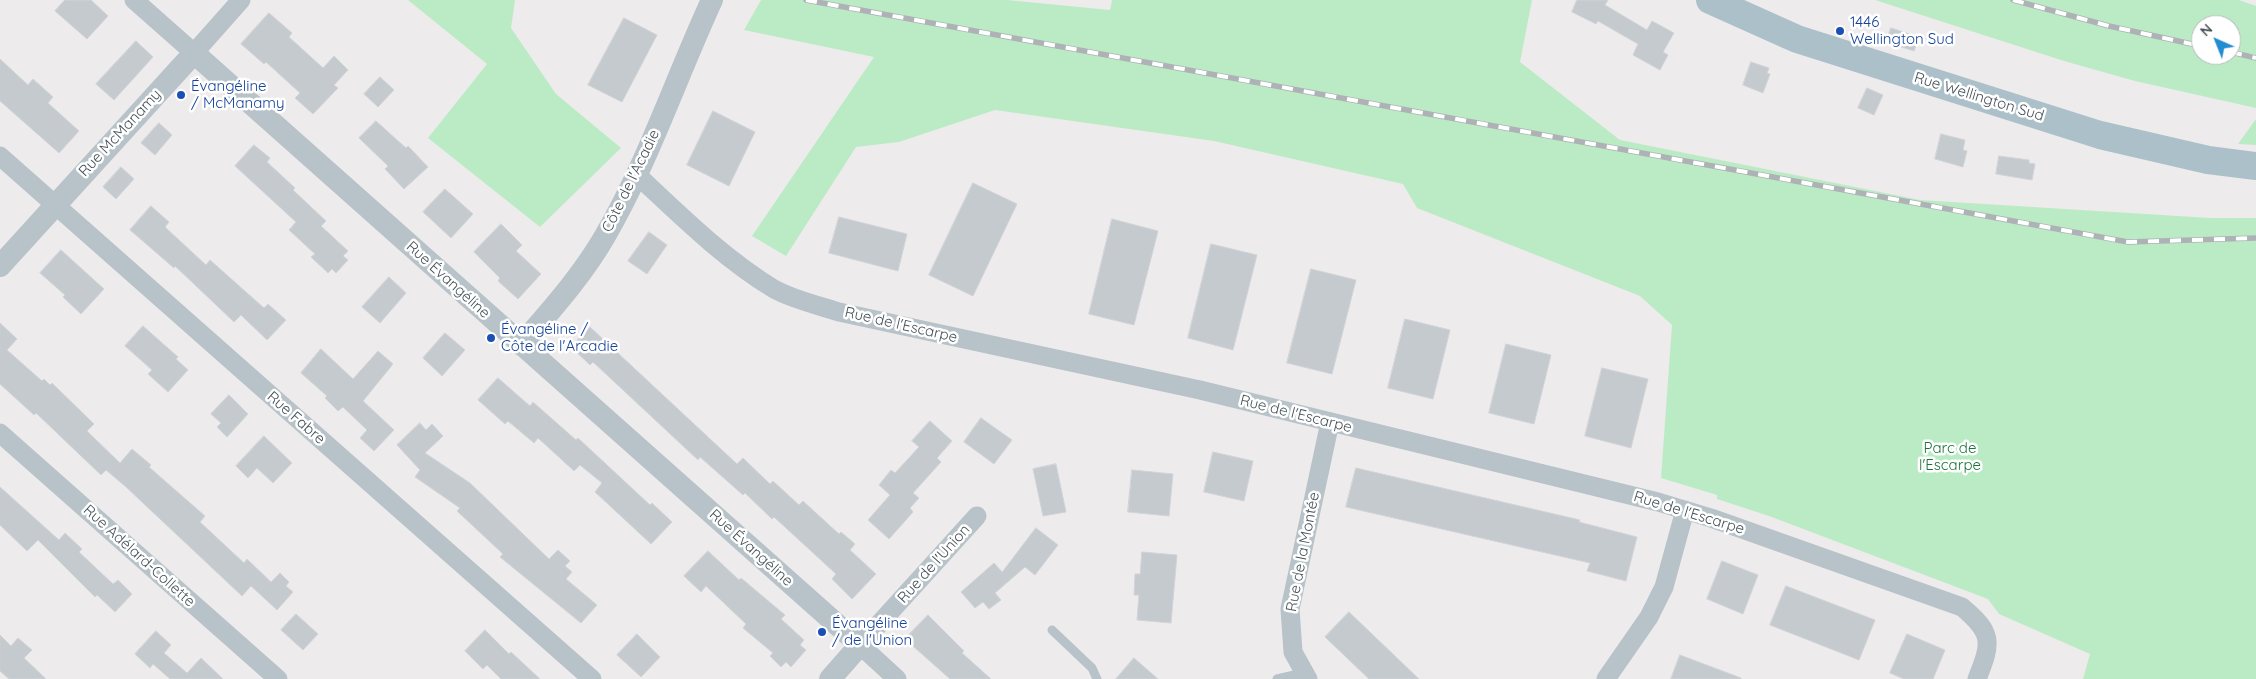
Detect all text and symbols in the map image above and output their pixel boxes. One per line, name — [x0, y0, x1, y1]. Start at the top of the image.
place label: 1446 Wellington Sud — [1850, 13, 1954, 48]
north arrow — [2191, 15, 2241, 65]
text: N — [2196, 20, 2216, 40]
marker: 1446 Wellington Sud — [1834, 25, 1846, 37]
street label: Rue Wellington Sud — [1912, 69, 2046, 125]
place label: Évangéline / McManamy — [191, 77, 284, 112]
street label: Rue McManamy — [75, 86, 165, 180]
marker: Évangéline / McManamy — [175, 89, 187, 101]
street label: Côte de l'Acadie — [598, 127, 664, 235]
street label: Rue Évangéline — [402, 238, 494, 322]
street label: Rue de l'Escarpe — [843, 303, 959, 347]
place label: Évangéline / Côte de l'Arcadie — [501, 320, 618, 355]
marker: Évangéline / Côte de l'Arcadie — [485, 332, 497, 344]
street label: Rue Fabre — [263, 388, 329, 448]
street label: Rue de l'Escarpe — [1238, 391, 1354, 437]
park label: Parc de l'Escarpe — [1919, 439, 1981, 474]
street label: Rue de l'Escarpe — [1631, 488, 1747, 538]
street label: Rue de la Montée — [1283, 491, 1323, 613]
street label: Rue Adélard-Collette — [80, 501, 198, 611]
street label: Rue Évangéline — [705, 506, 797, 590]
street label: Rue de l'Union — [894, 521, 974, 607]
place label: Évangéline / de l'Union — [832, 614, 912, 649]
marker: Évangéline / de l'Union — [816, 626, 828, 638]

